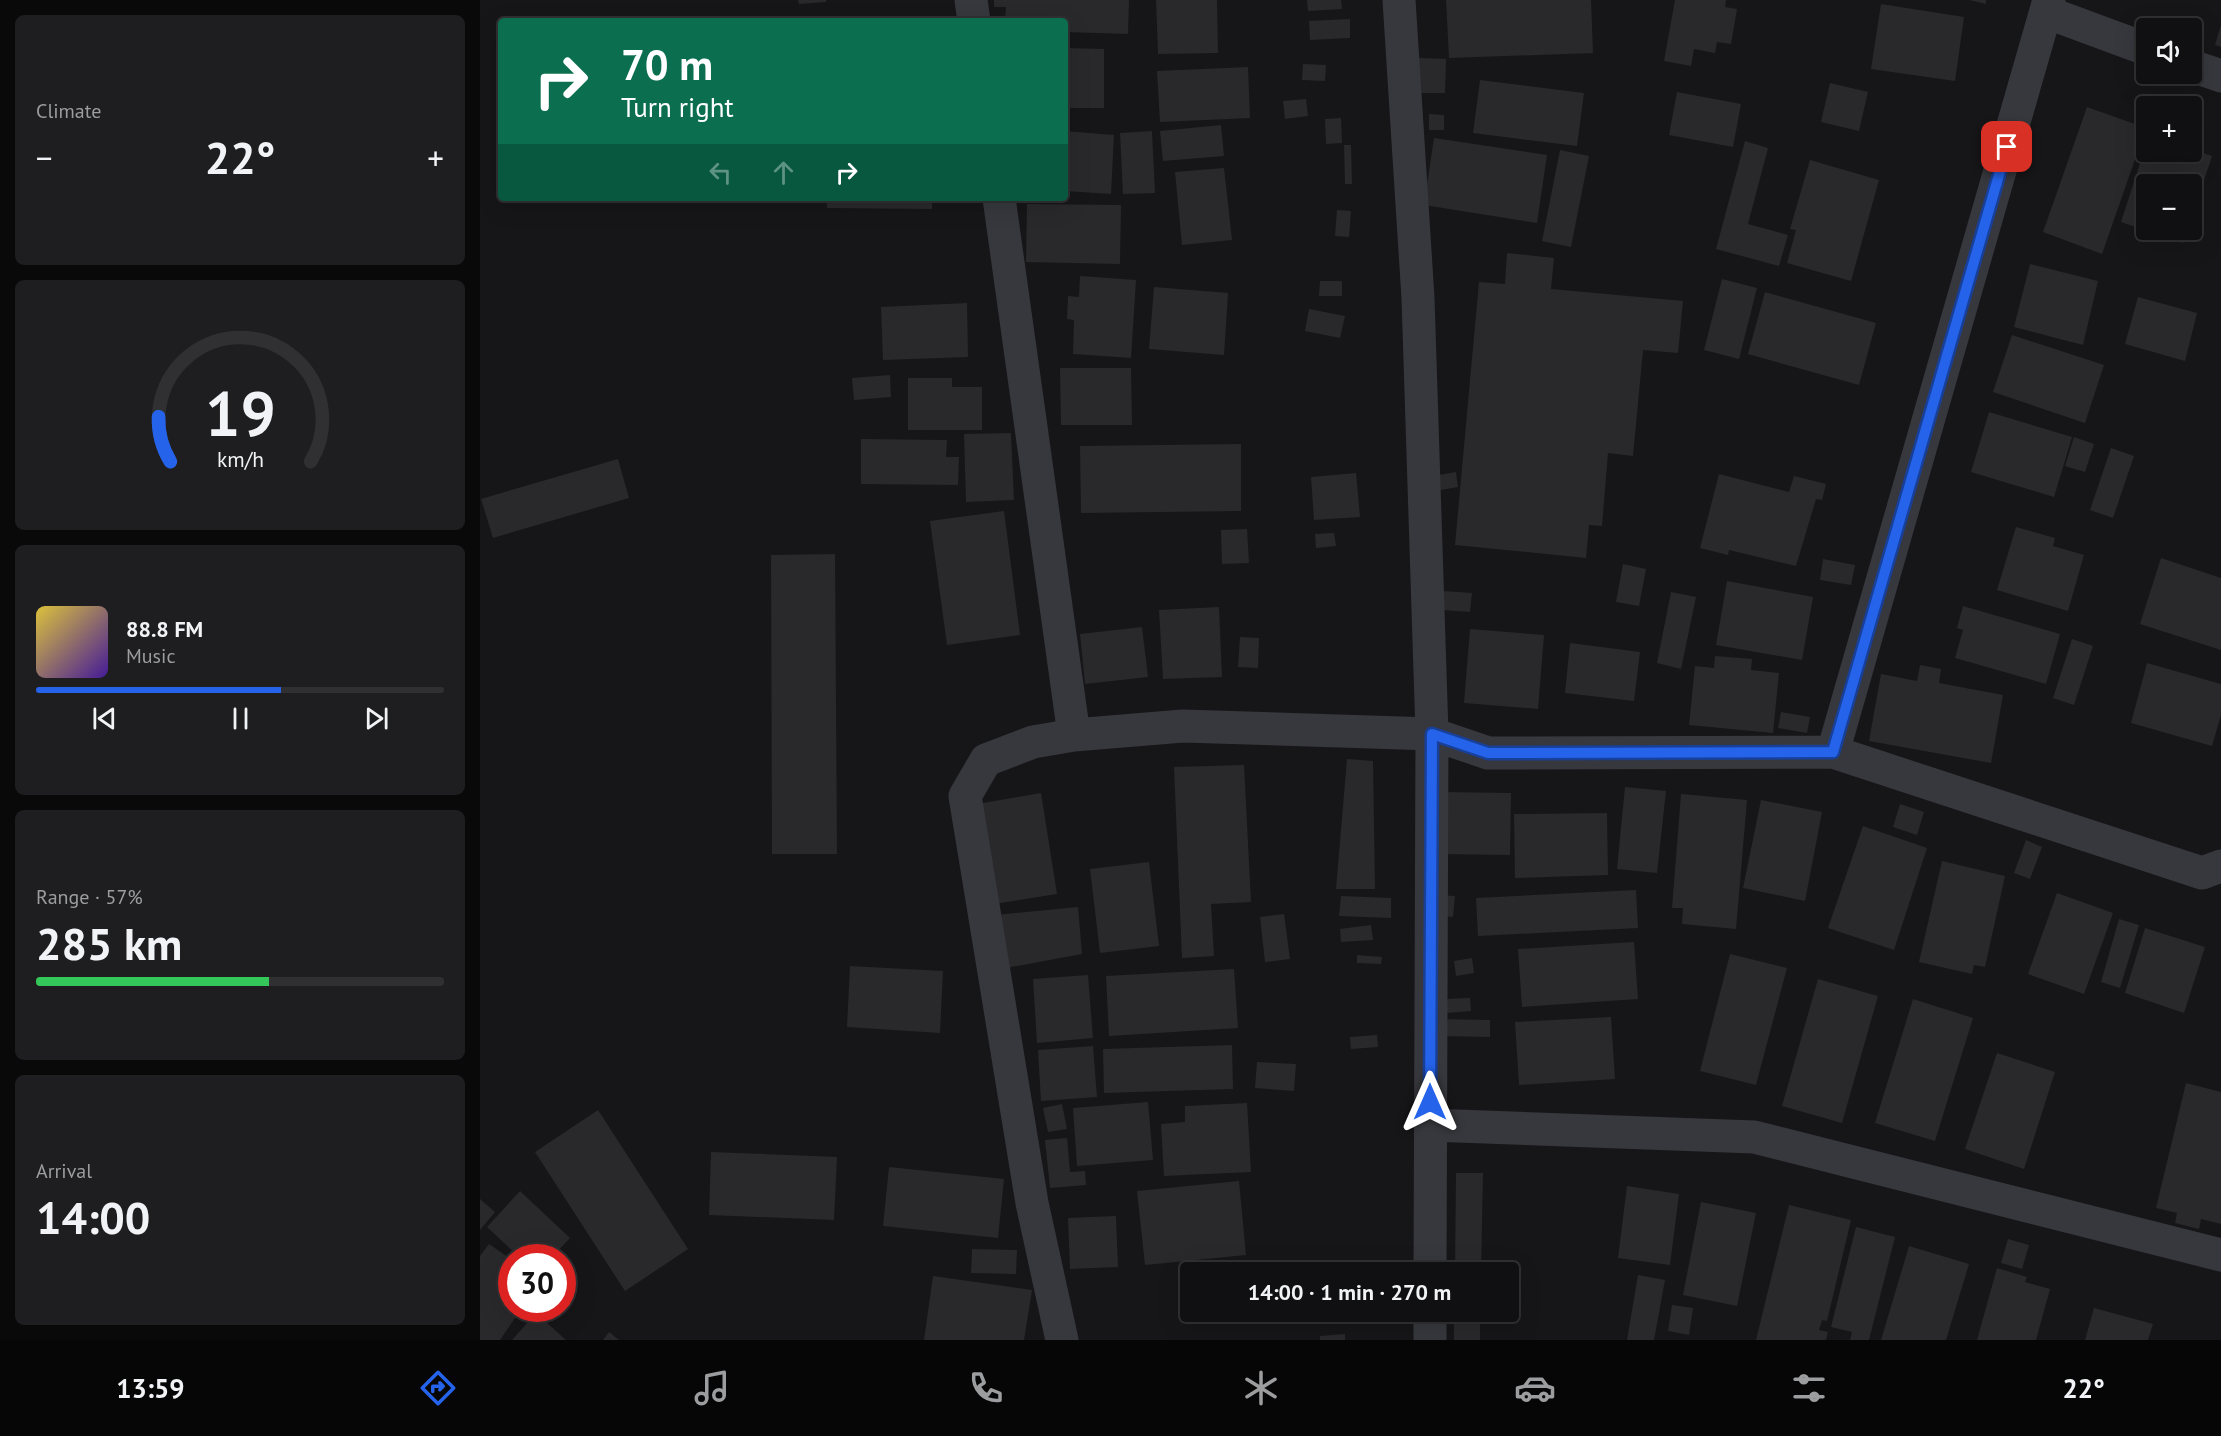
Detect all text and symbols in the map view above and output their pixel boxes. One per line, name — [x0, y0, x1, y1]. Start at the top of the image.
map controls — [2136, 18, 2202, 240]
button: sound — [2136, 18, 2202, 84]
text: 70 m — [621, 37, 713, 92]
icon: right — [522, 42, 600, 120]
text: Turn right — [621, 90, 734, 124]
button: + — [2136, 96, 2202, 162]
text: Climate — [36, 98, 102, 124]
pin — [1981, 121, 2032, 172]
text: 22° — [205, 128, 275, 186]
icon: arrive — [1990, 130, 2023, 163]
text: − — [36, 136, 53, 179]
text: + — [427, 136, 444, 179]
icon: left — [704, 156, 737, 189]
icon: ahead — [767, 156, 800, 189]
icon: right — [830, 156, 863, 189]
button: − — [2136, 174, 2202, 240]
text: 19 — [205, 372, 275, 453]
text: km/h — [216, 445, 263, 473]
text: 88.8 FM — [126, 615, 203, 643]
text: Music — [126, 643, 175, 669]
icon: previous — [88, 702, 121, 735]
icon: pause — [224, 702, 257, 735]
icon: next — [360, 702, 393, 735]
text: Range · 57% — [36, 884, 143, 910]
text: 285 km — [36, 914, 182, 972]
position arrow — [1398, 1070, 1462, 1134]
text: Arrival — [36, 1158, 92, 1184]
text: 14:00 — [36, 1188, 150, 1246]
speed limit sign: 30 — [498, 1244, 576, 1322]
text: 14:00 · 1 min · 270 m — [1248, 1278, 1451, 1306]
icon: directions — [417, 1367, 459, 1409]
icon: music — [691, 1367, 733, 1409]
icon: phone — [965, 1367, 1007, 1409]
icon: climate — [1240, 1367, 1282, 1409]
icon: car — [1514, 1367, 1556, 1409]
icon: filters — [1788, 1367, 1830, 1409]
text: 13:59 — [116, 1371, 185, 1405]
text: 22° — [2062, 1371, 2105, 1405]

